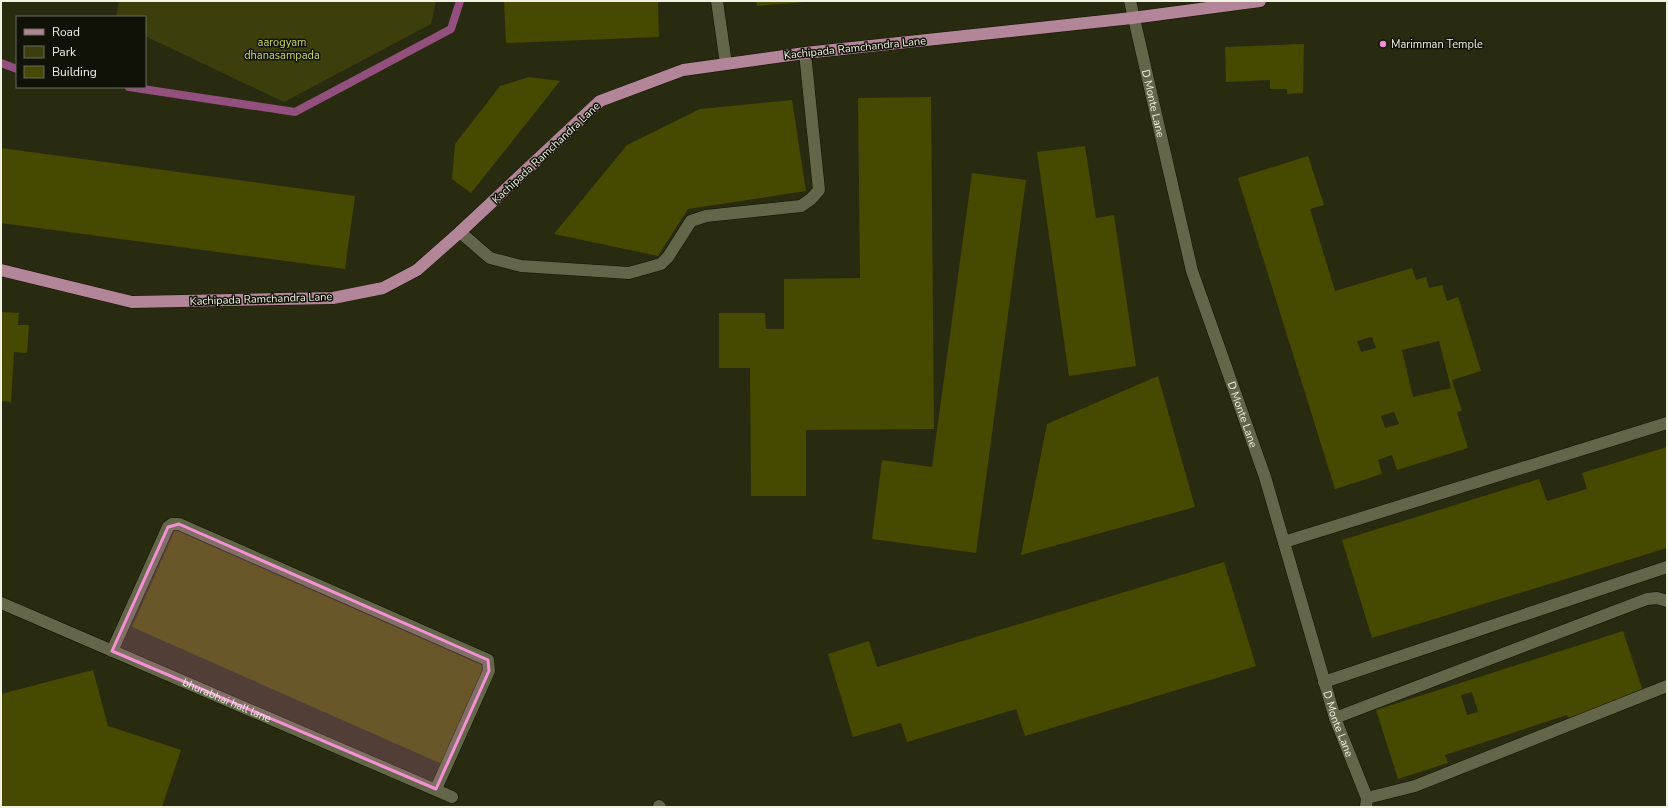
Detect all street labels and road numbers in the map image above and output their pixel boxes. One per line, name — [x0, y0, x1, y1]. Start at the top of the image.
street label: Kachipada Ramchandra Lane — [783, 33, 927, 63]
street label: D Monte Lane — [1138, 68, 1169, 139]
street label: Kachipada Ramchandra Lane — [489, 99, 603, 207]
street label: Kachipada Ramchandra Lane — [189, 289, 333, 309]
street label: D Monte Lane — [1224, 379, 1261, 449]
street label: bhurabhai hall lane — [180, 675, 274, 726]
street label: D Monte Lane — [1320, 689, 1357, 759]

